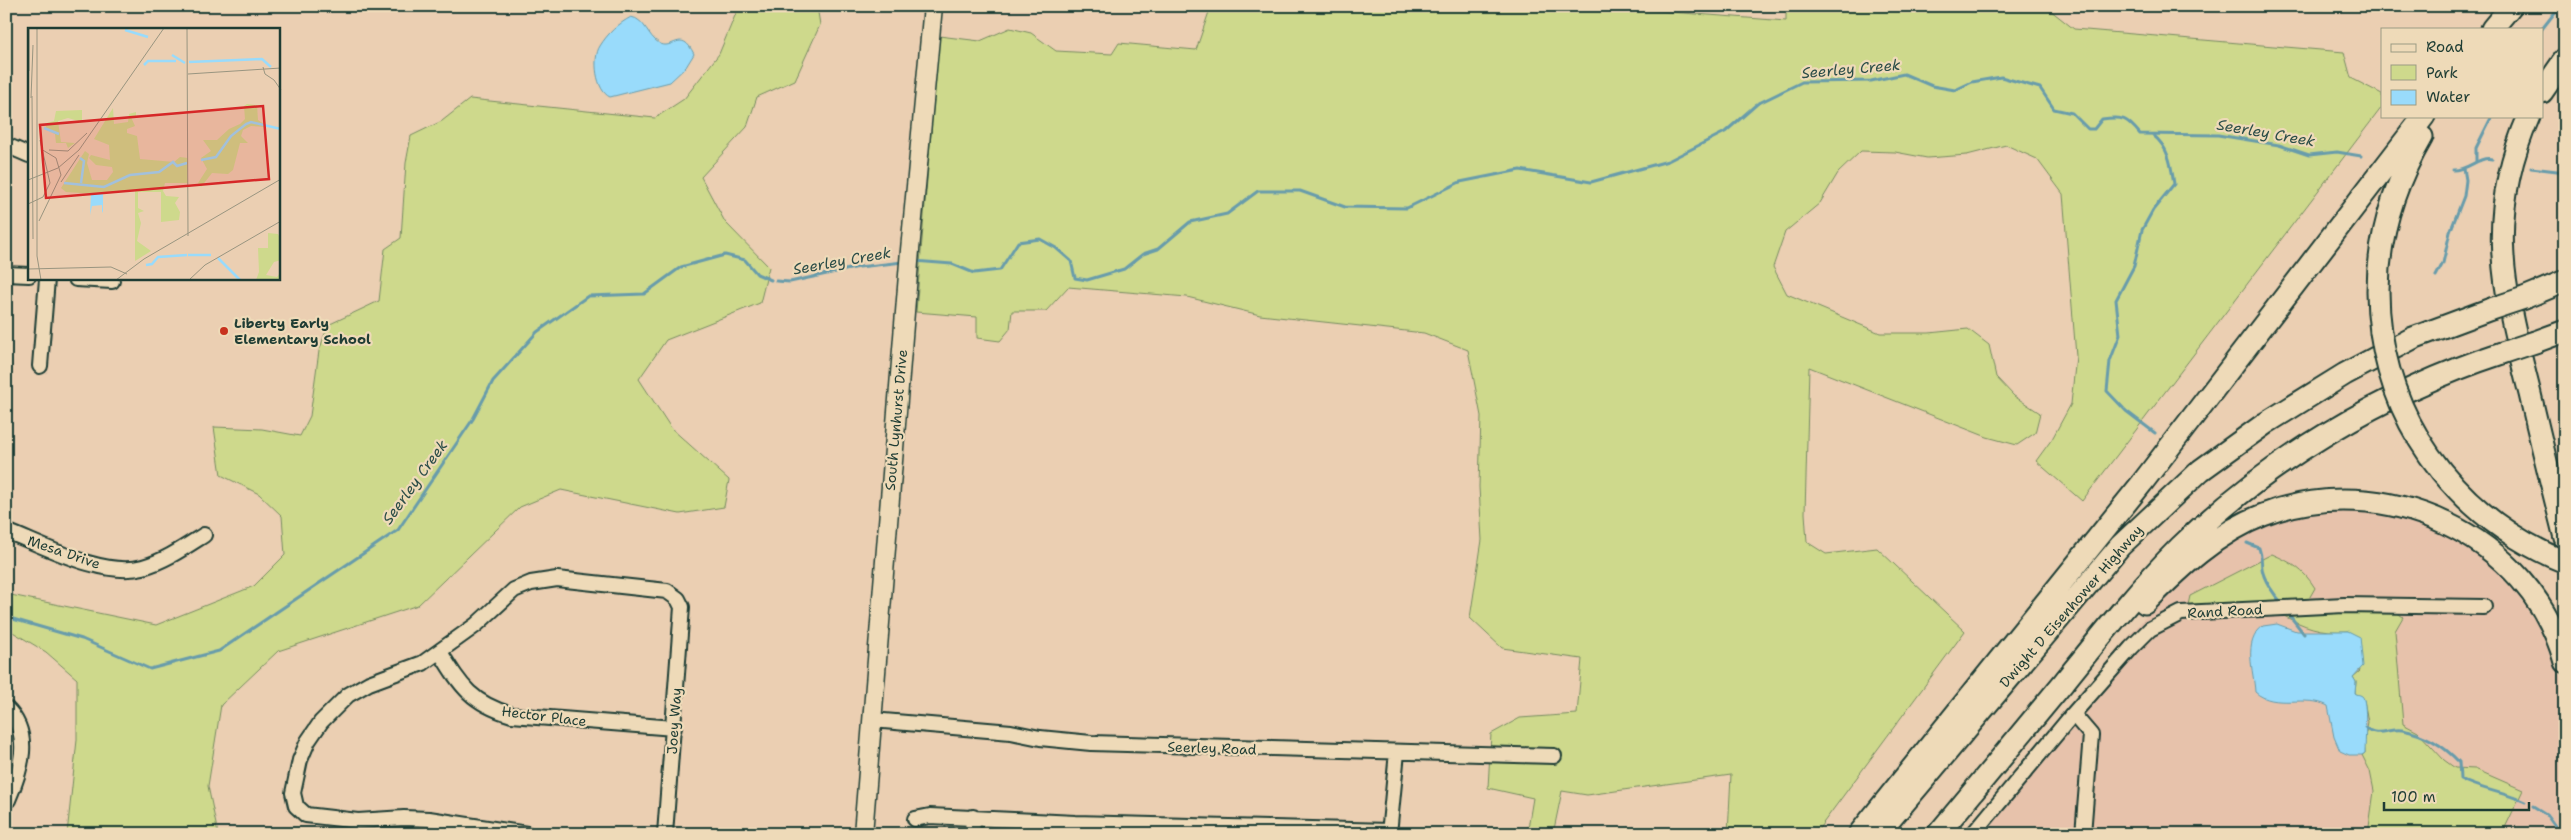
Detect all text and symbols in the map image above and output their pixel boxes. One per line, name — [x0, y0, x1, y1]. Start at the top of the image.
inset map — [28, 28, 280, 280]
legend — [2381, 28, 2544, 118]
text: Road — [2426, 37, 2464, 57]
water label: Seerley Creek — [1801, 55, 1902, 83]
text: Park — [2426, 63, 2458, 83]
text: Water — [2426, 87, 2470, 107]
water label: Seerley Creek — [2215, 115, 2317, 152]
water label: Seerley Creek — [791, 242, 893, 279]
place label: Liberty Early Elementary School — [234, 314, 371, 348]
marker: Liberty Early Elementary School — [218, 325, 230, 337]
street label: South Lynhurst Drive — [881, 349, 911, 491]
water label: Seerley Creek — [378, 436, 453, 528]
street label: Dwight D Eisenhower Highway — [1995, 521, 2147, 691]
street label: Mesa Drive — [25, 531, 103, 573]
street label: Rand Road — [2187, 600, 2263, 622]
street label: Joey Way — [663, 687, 685, 755]
street label: Hector Place — [500, 702, 588, 730]
street label: Seerley Road — [1167, 737, 1257, 759]
scale bar — [2384, 780, 2528, 812]
text: 100 m — [2391, 787, 2436, 807]

